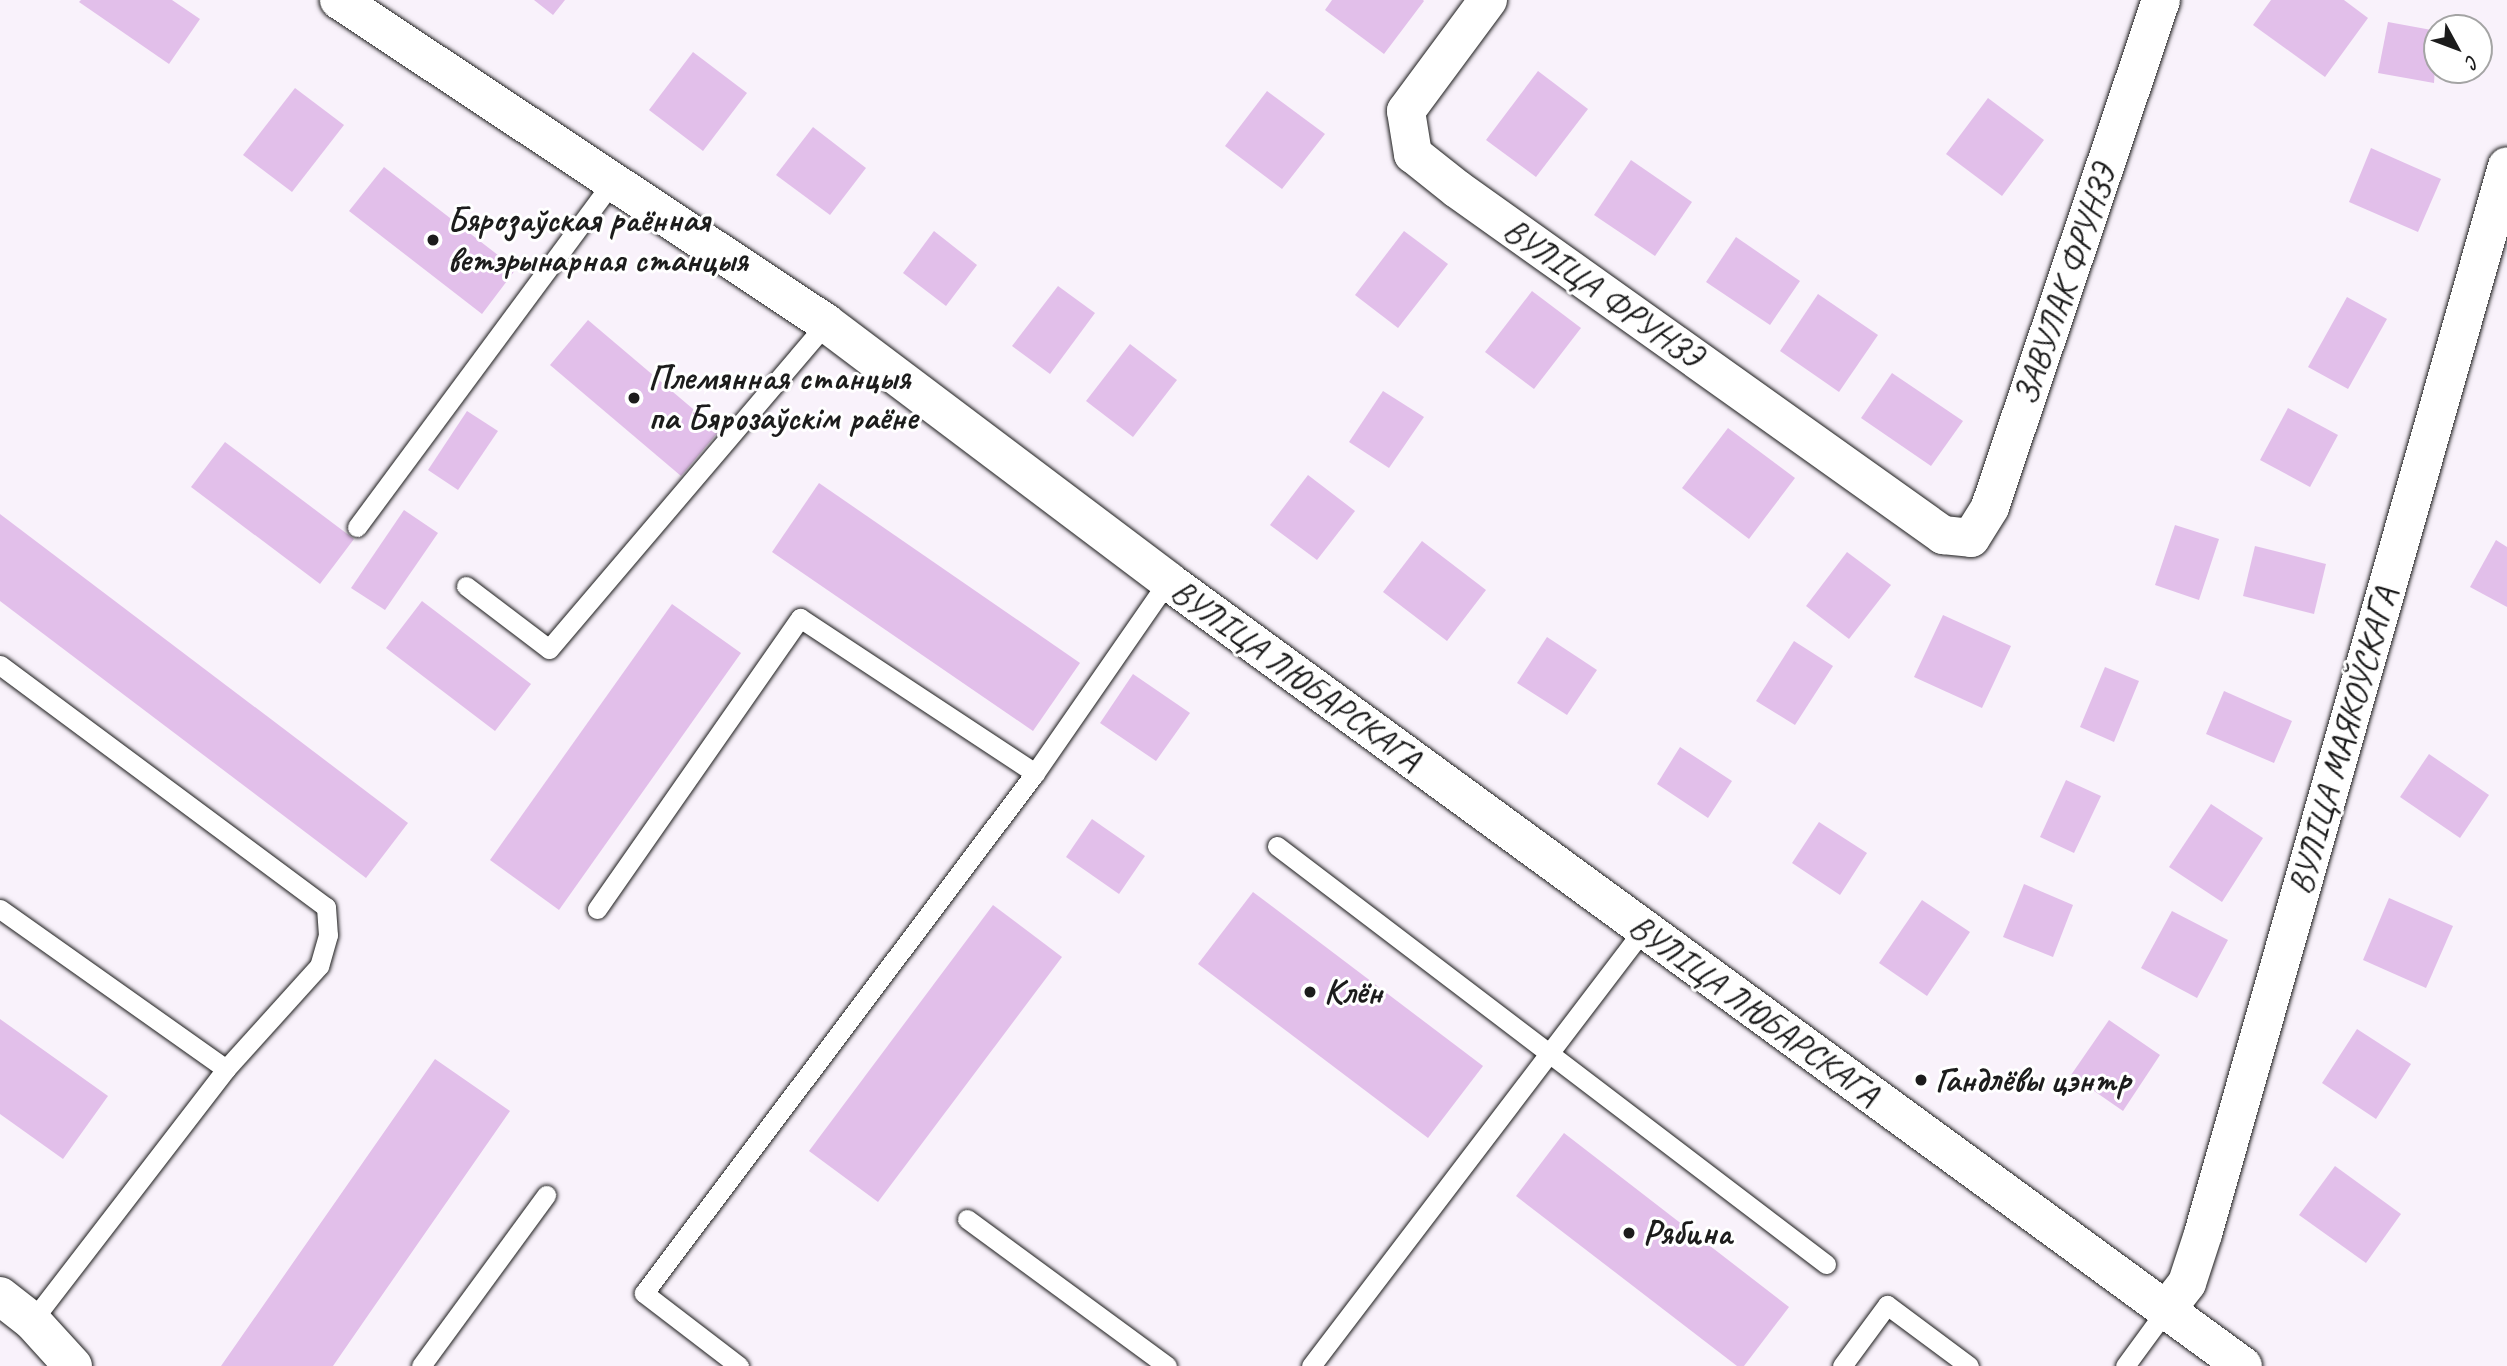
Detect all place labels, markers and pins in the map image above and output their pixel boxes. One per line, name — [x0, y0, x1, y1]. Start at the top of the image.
place label: Бярозаўская раённая ветэрынарная станцыя — [447, 199, 748, 281]
marker: Бярозаўская раённая ветэрынарная станцыя — [425, 232, 441, 248]
place label: Племянная станцыя па Бярозаўскім раёне — [648, 357, 915, 439]
marker: Племянная станцыя па Бярозаўскім раёне — [626, 390, 642, 406]
place label: Клён — [1324, 971, 1382, 1013]
marker: Клён — [1302, 984, 1318, 1000]
place label: Гандлёвы цэнтр — [1935, 1059, 2131, 1101]
marker: Гандлёвы цэнтр — [1913, 1072, 1929, 1088]
place label: Рябина — [1643, 1212, 1732, 1254]
marker: Рябина — [1621, 1225, 1637, 1241]

